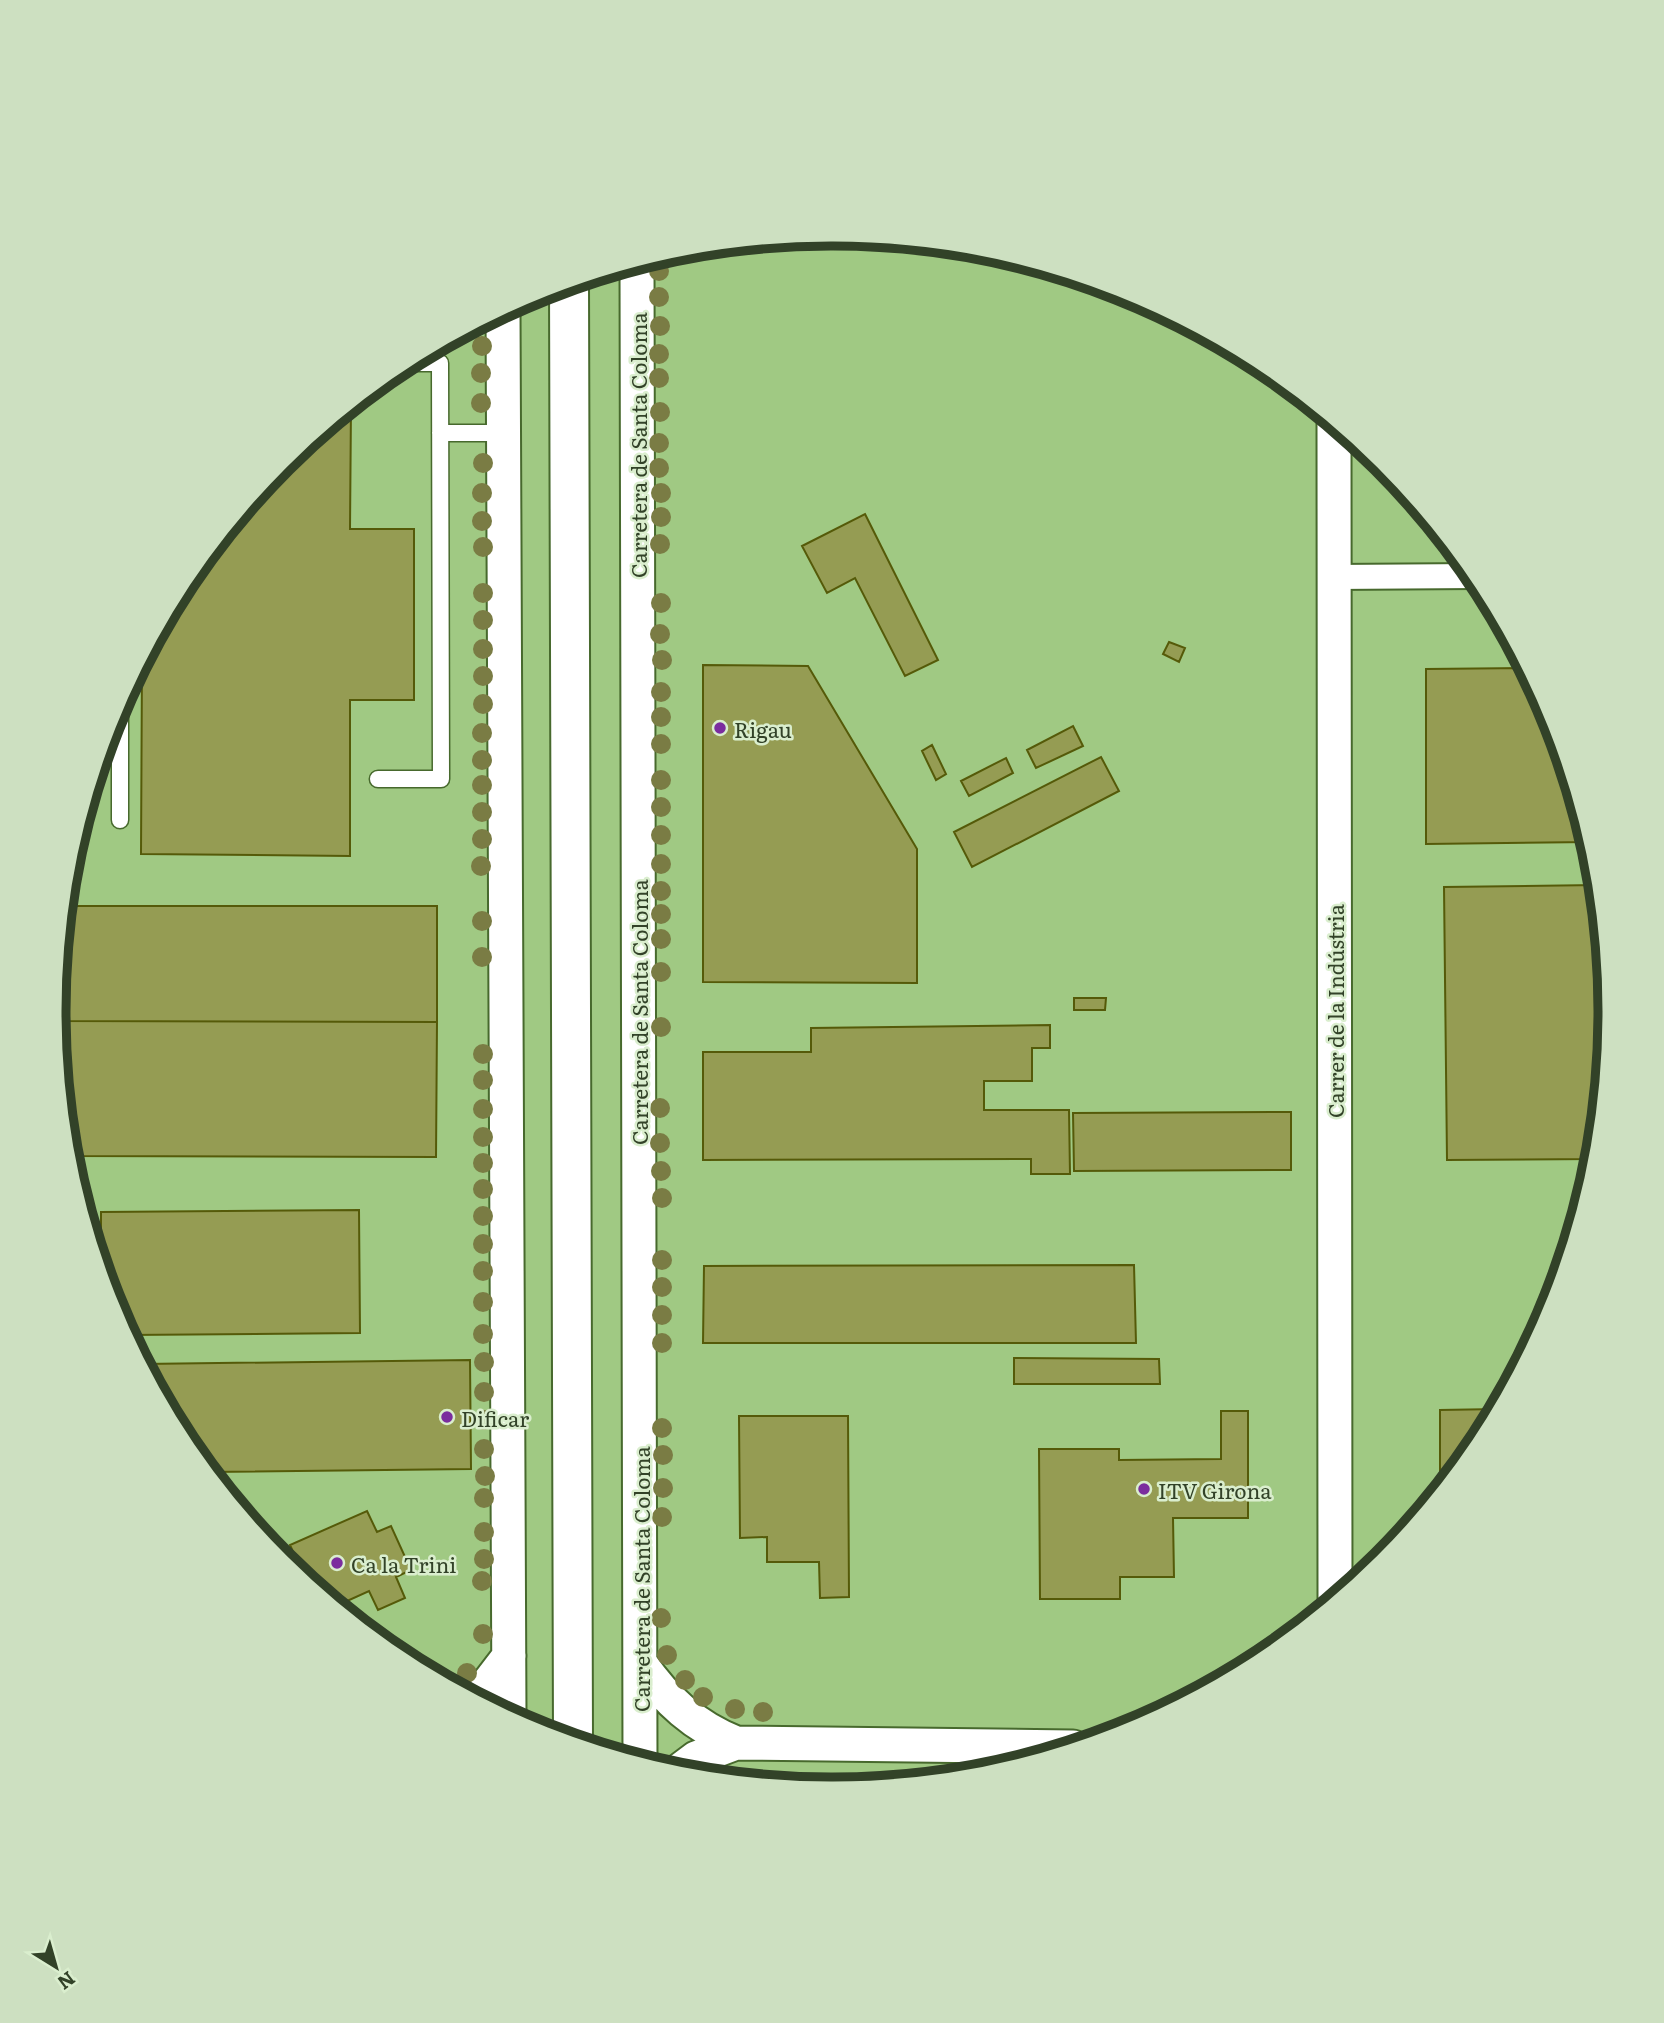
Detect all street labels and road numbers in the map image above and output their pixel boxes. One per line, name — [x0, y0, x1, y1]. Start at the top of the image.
street label: Carretera de Santa Coloma — [622, 311, 653, 578]
street label: Carretera de Santa Coloma — [623, 878, 654, 1145]
street label: Carrer de la Indústria — [1319, 903, 1350, 1118]
street label: Carretera de Santa Coloma — [625, 1445, 656, 1712]

